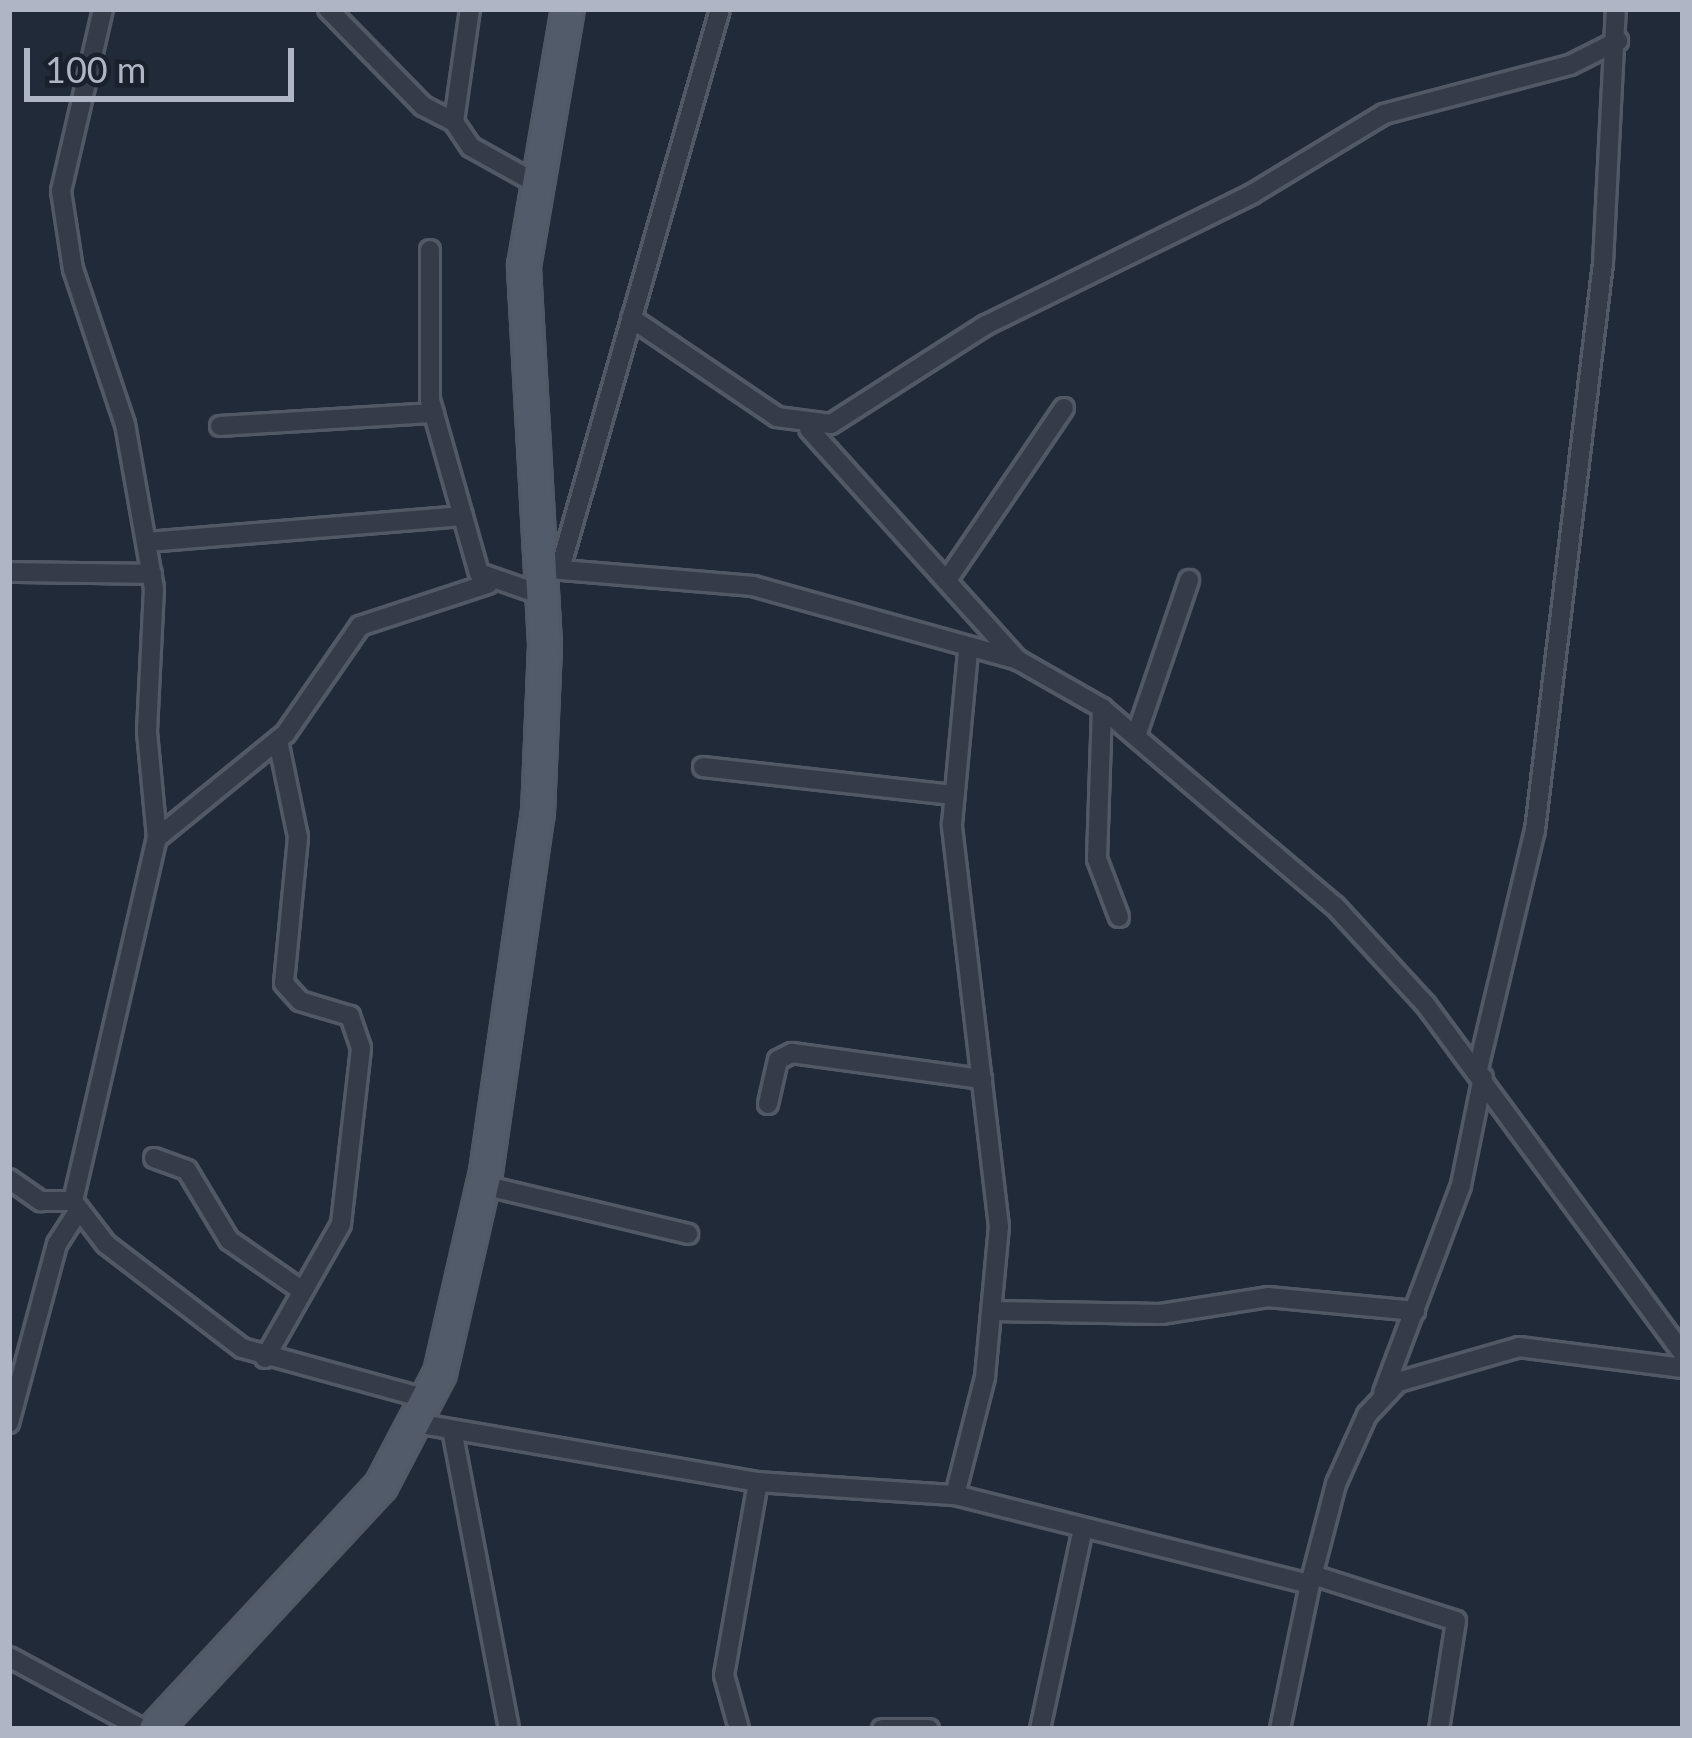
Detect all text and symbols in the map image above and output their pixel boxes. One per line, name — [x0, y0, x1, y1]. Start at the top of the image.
scale bar — [30, 24, 300, 98]
text: 100 m — [45, 47, 146, 91]

